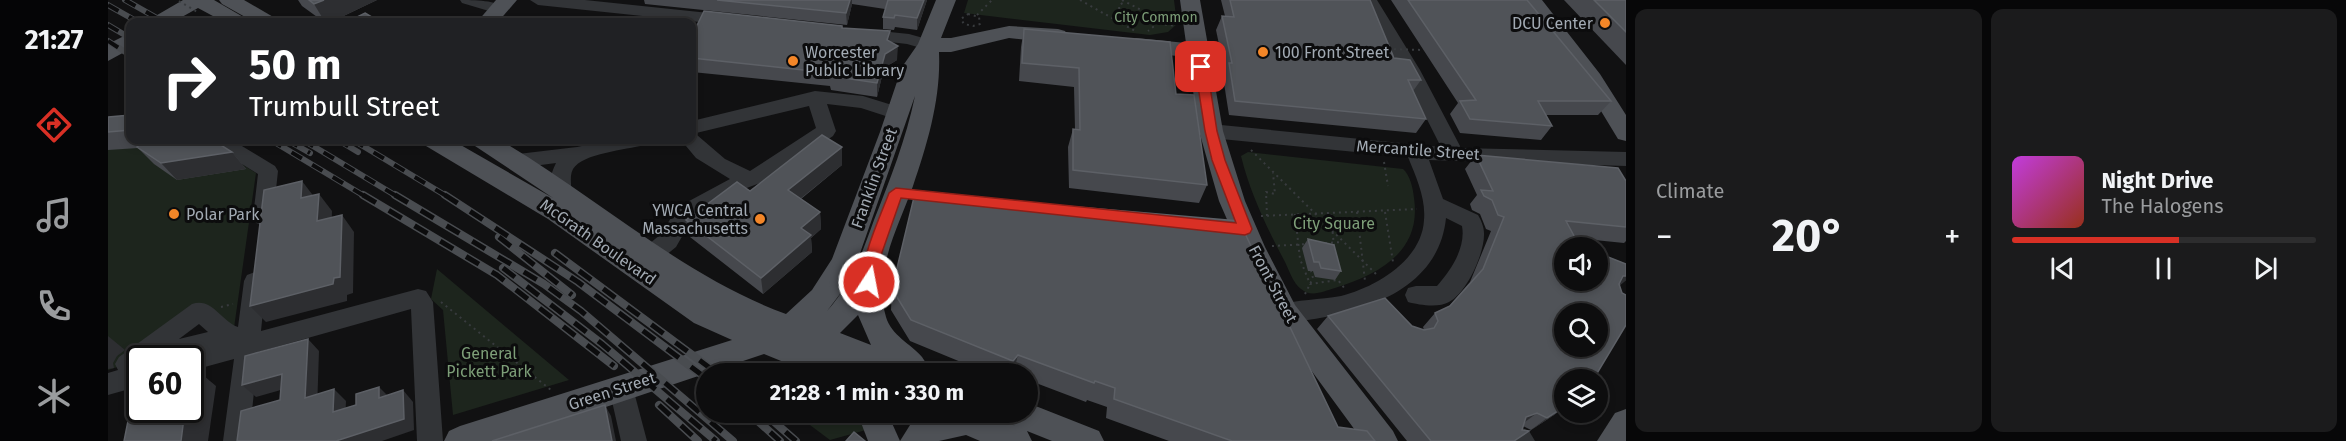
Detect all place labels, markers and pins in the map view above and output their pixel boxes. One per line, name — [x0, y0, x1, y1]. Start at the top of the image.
place label: DCU Center — [1512, 14, 1594, 33]
marker: DCU Center — [1598, 16, 1612, 30]
pin — [1175, 41, 1226, 92]
place label: Worcester Public Library — [805, 43, 904, 80]
place label: 100 Front Street — [1275, 43, 1389, 62]
marker: 100 Front Street — [1256, 45, 1270, 59]
marker: Worcester Public Library — [786, 54, 800, 68]
place label: YWCA Central Massachusetts — [642, 201, 748, 238]
place label: Polar Park — [186, 205, 260, 224]
marker: Polar Park — [167, 207, 181, 221]
marker: YWCA Central Massachusetts — [753, 212, 767, 226]

